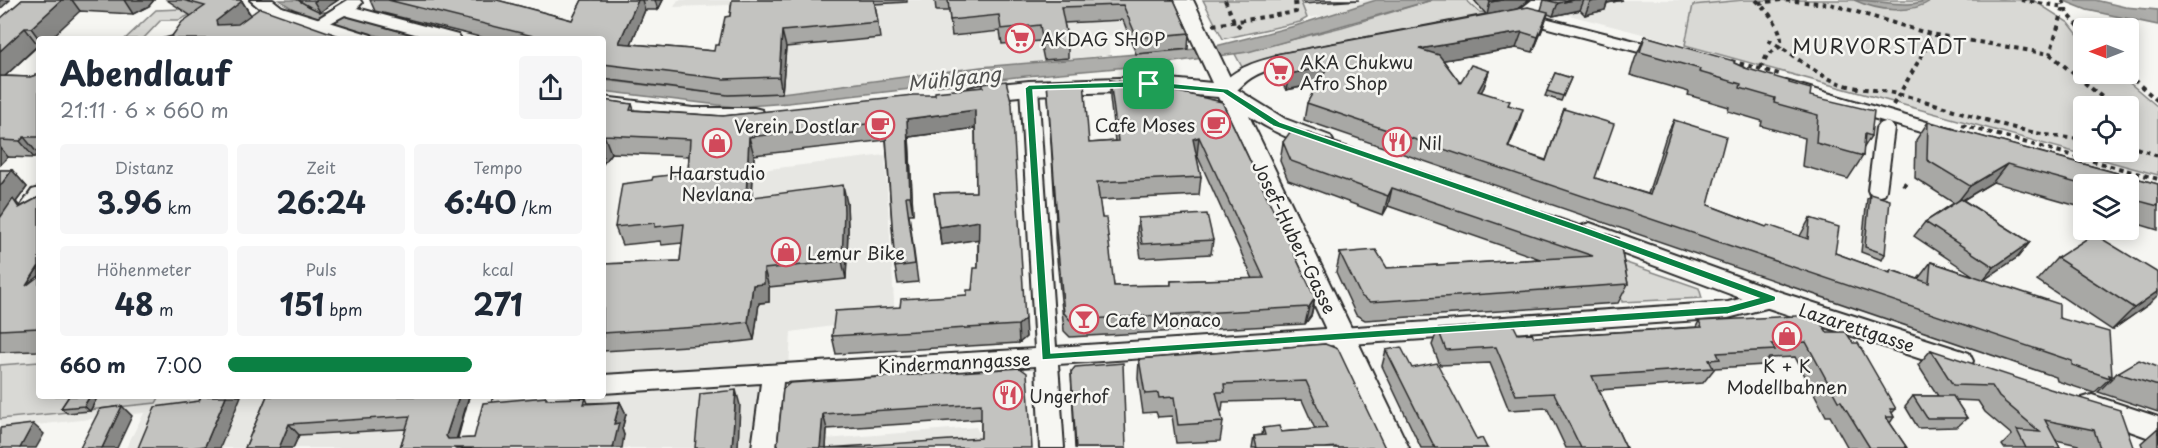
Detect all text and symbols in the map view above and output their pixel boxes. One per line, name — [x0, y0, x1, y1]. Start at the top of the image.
north arrow — [2073, 18, 2139, 84]
map controls — [2073, 18, 2139, 240]
supermarket icon: AKDAG SHOP — [1004, 22, 1036, 54]
place label: AKDAG SHOP — [1041, 25, 1165, 52]
district label: MURVORSTADT — [1792, 31, 1968, 61]
text: Abendlauf — [60, 47, 231, 97]
place label: AKA Chukwu Afro Shop — [1300, 48, 1413, 96]
supermarket icon: AKA Chukwu Afro Shop — [1263, 55, 1295, 87]
button: share — [519, 56, 582, 119]
water label: Mühlgang — [906, 58, 1004, 98]
pin — [1123, 58, 1174, 109]
icon: arrive — [1132, 67, 1165, 100]
text: 21:11 · 6 × 660 m — [60, 95, 229, 125]
button: locate — [2073, 96, 2139, 162]
cafe icon: Cafe Moses — [1200, 108, 1232, 140]
cafe icon: Verein Dostlar — [864, 109, 896, 141]
place label: Cafe Moses — [1095, 111, 1195, 138]
place label: Verein Dostlar — [734, 112, 860, 139]
restaurant icon: Nil — [1381, 126, 1413, 158]
shop icon: Haarstudio Nevlana — [701, 127, 733, 159]
place label: Nil — [1418, 129, 1442, 156]
text: Distanz — [115, 155, 173, 179]
text: Zeit — [306, 155, 336, 179]
text: Tempo — [474, 155, 522, 179]
street label: Josef-Huber-Gasse — [1246, 156, 1344, 318]
place label: Haarstudio Nevlana — [669, 159, 765, 207]
button: layers — [2073, 174, 2139, 240]
text: 3.96 — [97, 179, 162, 224]
text: 26:24 — [276, 179, 366, 224]
text: 6:40 — [444, 179, 516, 224]
text: km — [162, 195, 192, 219]
text: /km — [516, 195, 552, 219]
shop icon: Lemur Bike — [770, 236, 802, 268]
place label: Lemur Bike — [807, 239, 905, 266]
text: Höhenmeter — [97, 257, 191, 281]
text: Puls — [306, 257, 336, 281]
text: kcal — [482, 257, 514, 281]
text: 48 — [114, 281, 154, 326]
text: 151 — [279, 281, 324, 326]
text: 271 — [473, 281, 523, 326]
street label: Lazarettgasse — [1796, 296, 1918, 358]
text: m — [154, 297, 174, 321]
text: bpm — [324, 297, 363, 321]
bar icon: Cafe Monaco — [1068, 303, 1100, 335]
place label: Cafe Monaco — [1105, 306, 1221, 333]
shop icon: K + K Modellbahnen — [1771, 320, 1803, 352]
street label: Kindermanngasse — [877, 345, 1031, 379]
text: 660 m — [60, 350, 126, 380]
text: 7:00 — [156, 350, 202, 380]
place label: K + K Modellbahnen — [1726, 352, 1848, 400]
restaurant icon: Ungerhof — [992, 379, 1024, 411]
place label: Ungerhof — [1029, 382, 1111, 409]

